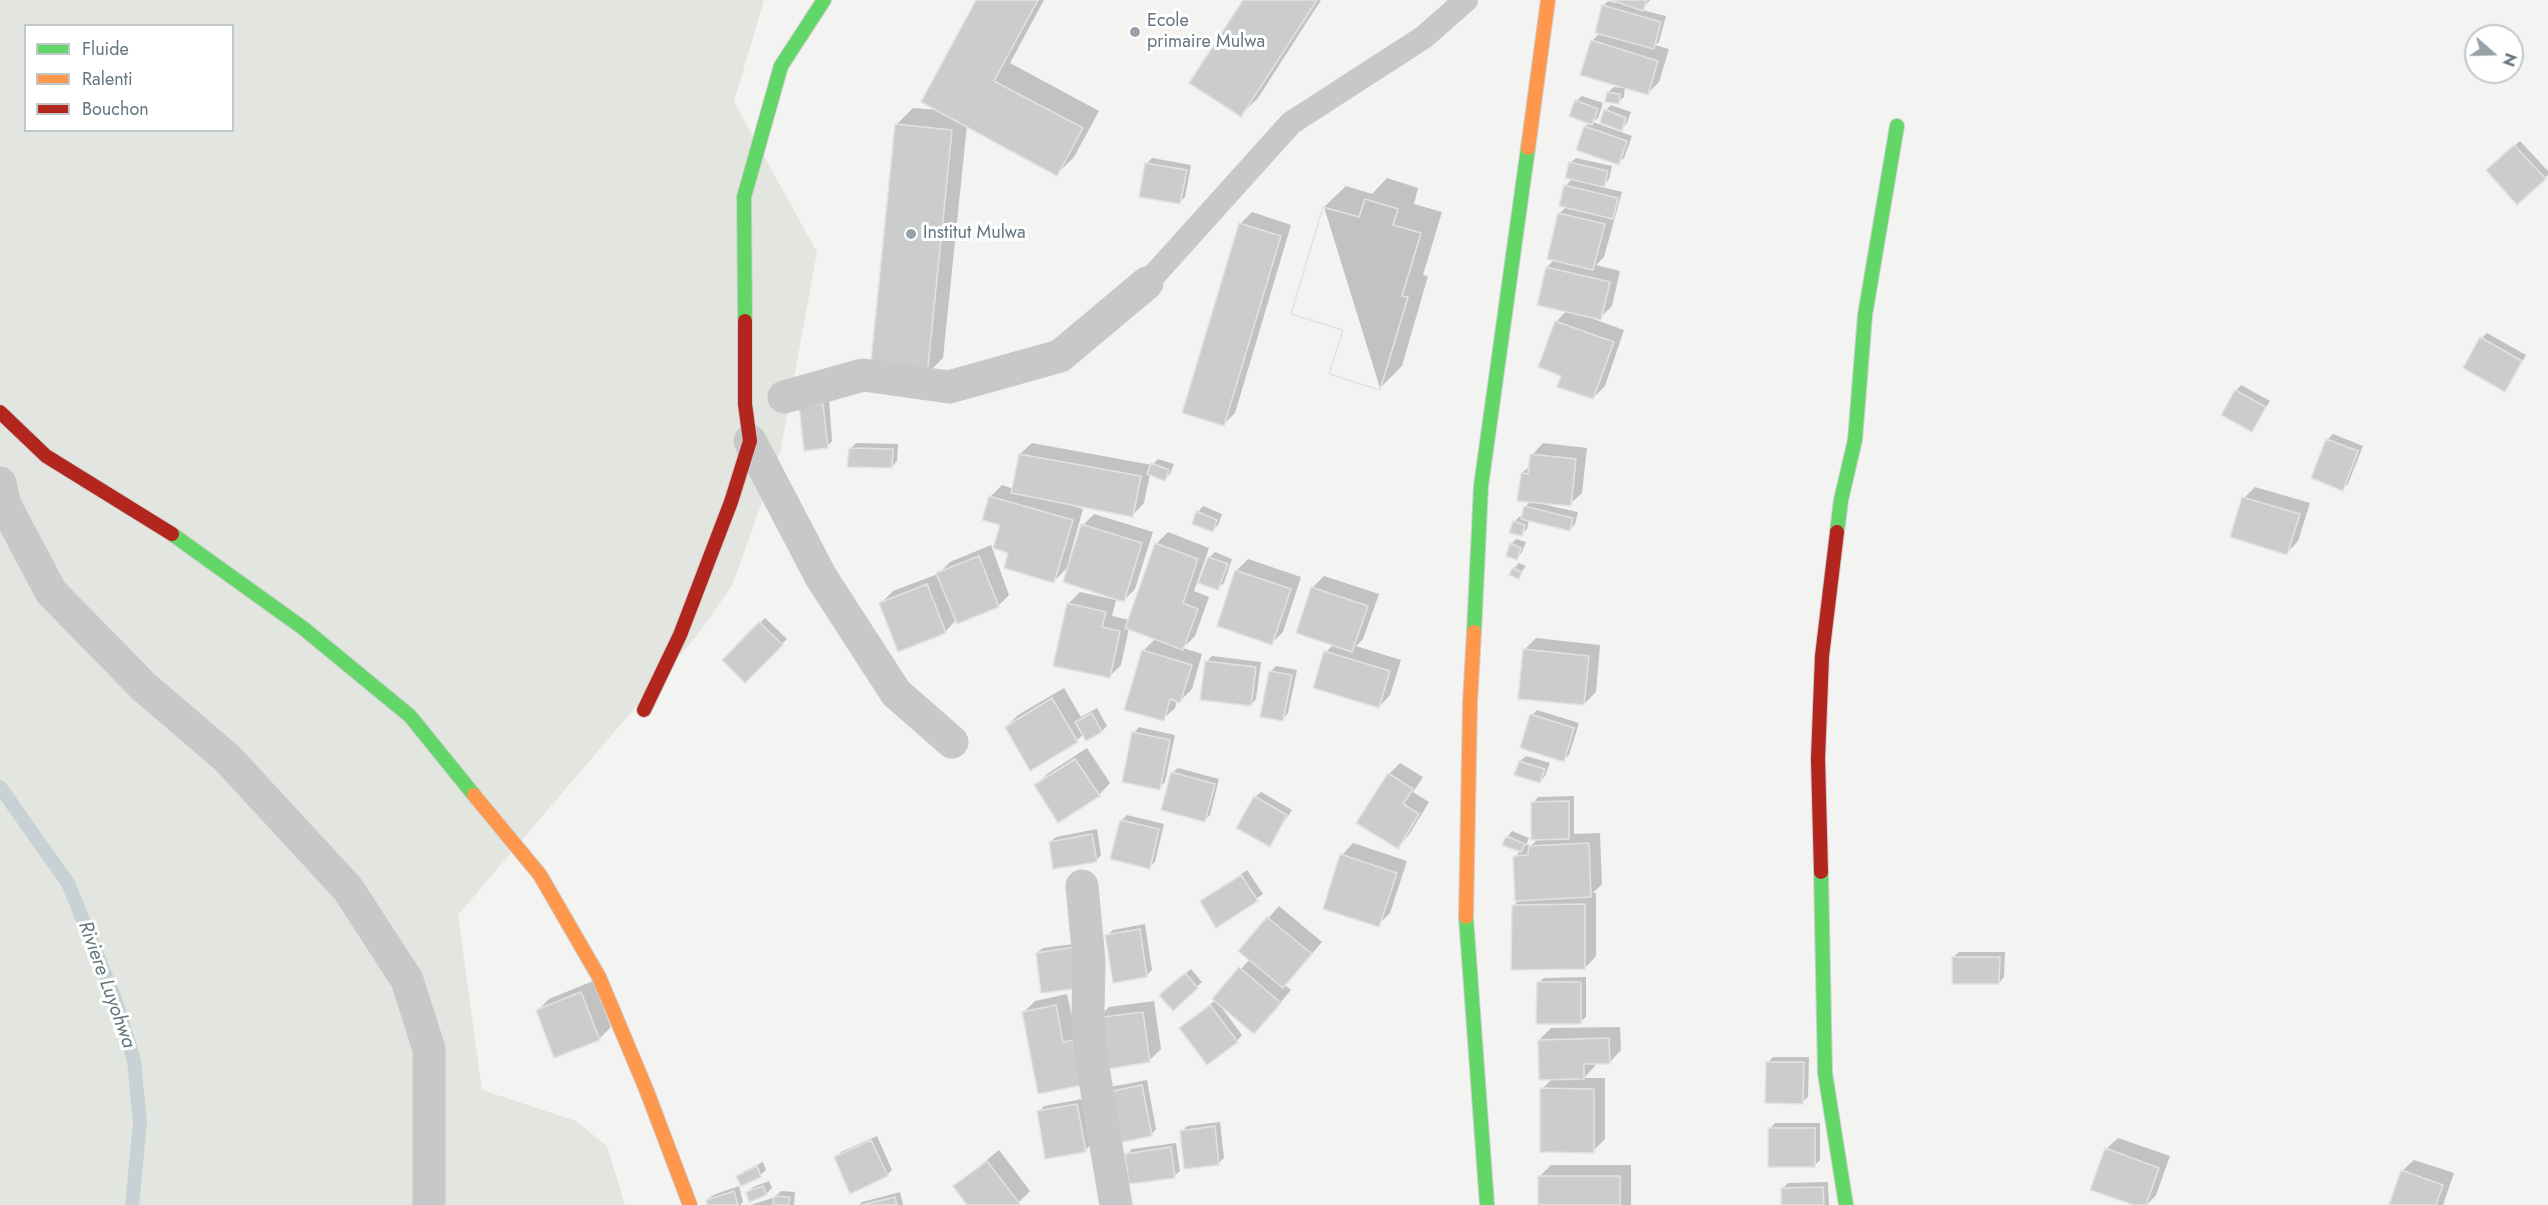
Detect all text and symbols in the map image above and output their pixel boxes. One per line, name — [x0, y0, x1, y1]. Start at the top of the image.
place label: Ecole primaire Mulwa — [1147, 11, 1265, 54]
legend — [24, 24, 234, 132]
north arrow — [2464, 24, 2524, 84]
marker: Ecole primaire Mulwa — [1128, 25, 1142, 39]
text: Fluide — [82, 36, 129, 62]
text: N — [2497, 50, 2522, 70]
text: Ralenti — [82, 66, 133, 92]
text: Bouchon — [82, 96, 149, 122]
place label: Institut Mulwa — [923, 223, 1026, 245]
marker: Institut Mulwa — [904, 227, 918, 241]
water label: Riviere Luyohwa — [72, 918, 140, 1052]

